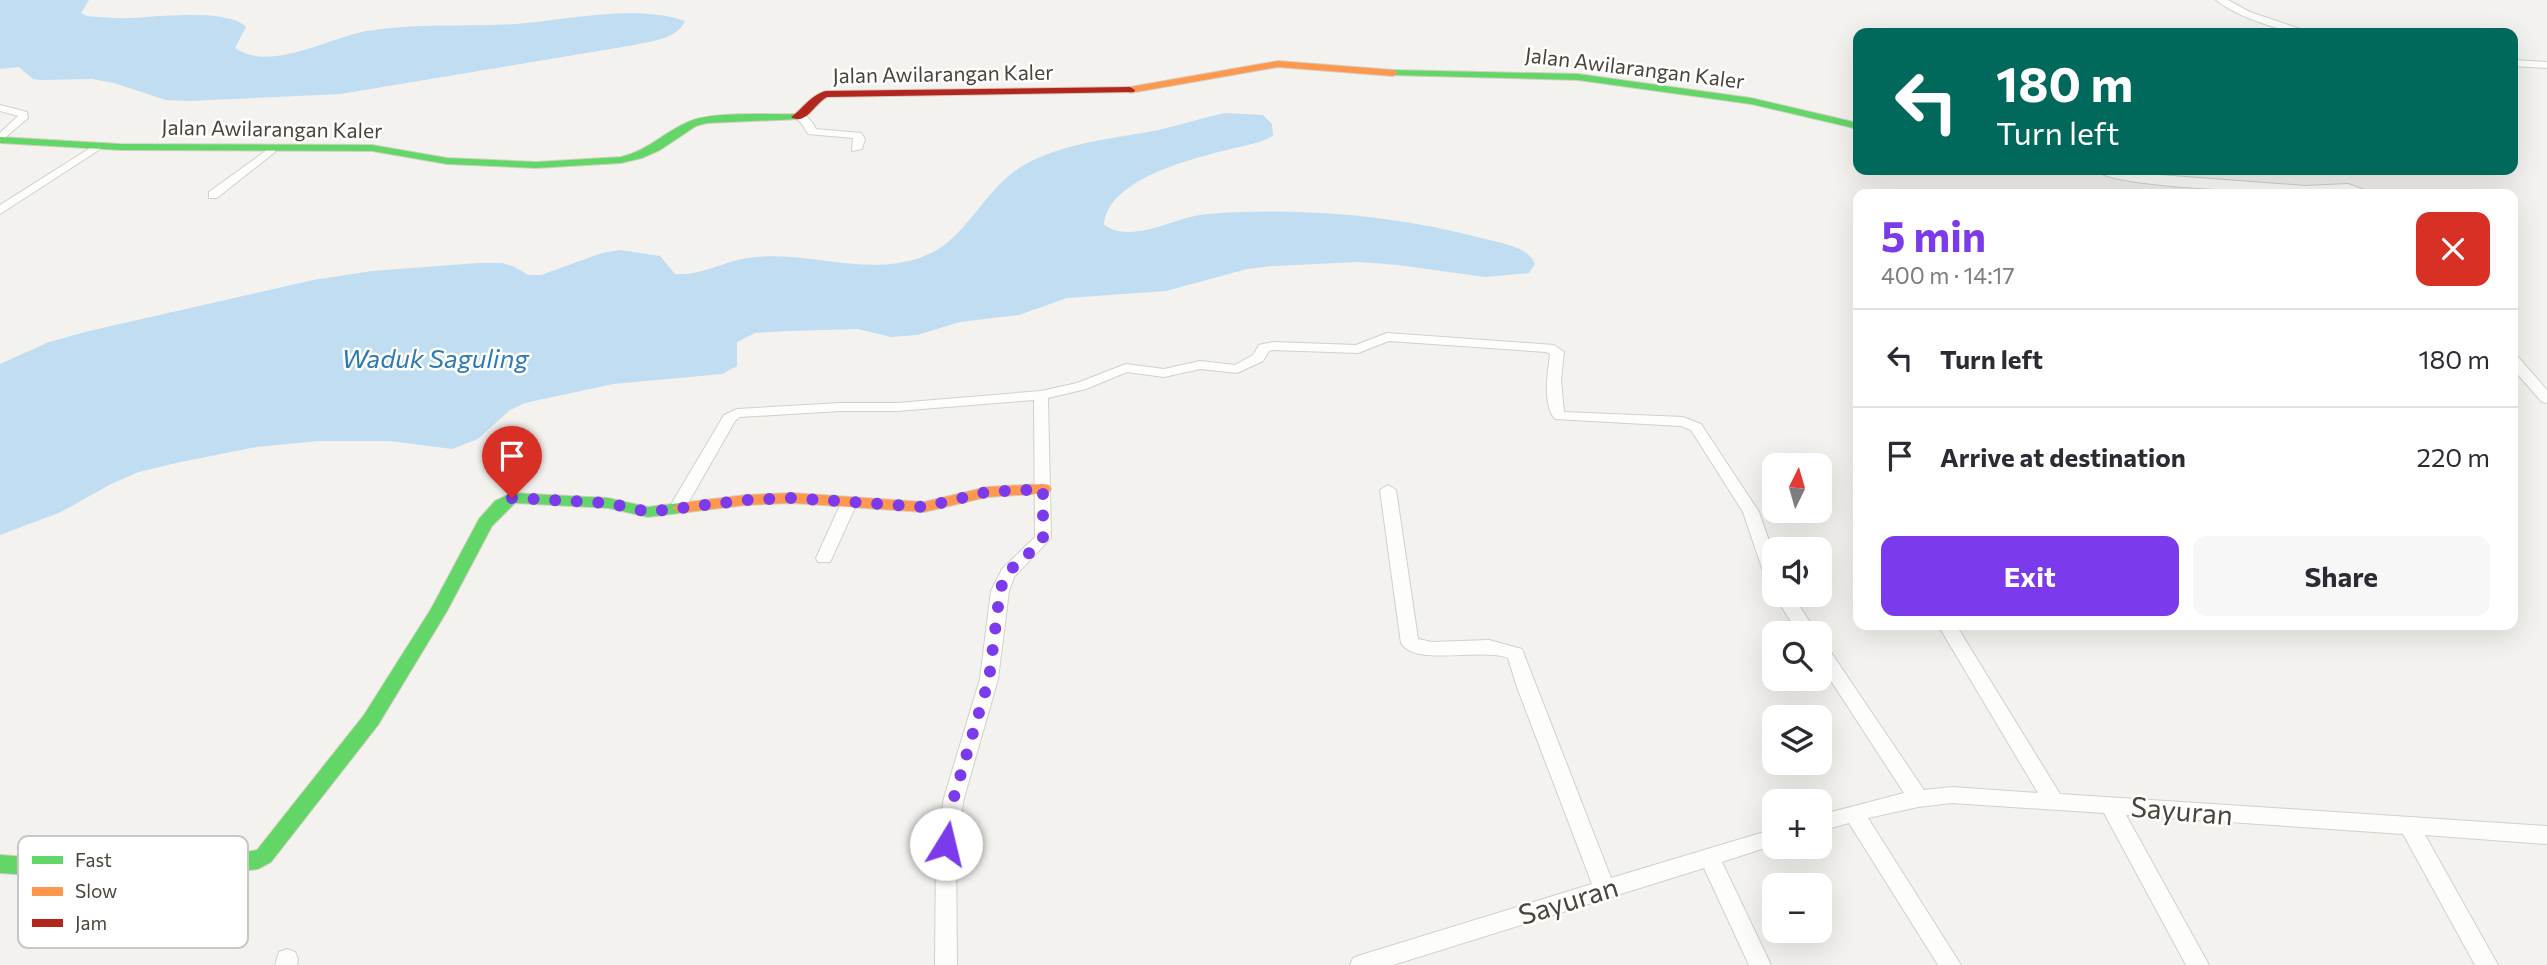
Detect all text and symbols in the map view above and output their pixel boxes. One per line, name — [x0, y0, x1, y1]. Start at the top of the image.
street label: Jalan Awilarangan Kaler — [1524, 41, 1746, 93]
text: 180 m — [1996, 52, 2133, 112]
icon: left — [1881, 56, 1972, 147]
street label: Jalan Awilarangan Kaler — [832, 59, 1054, 87]
text: Turn left — [1996, 112, 2120, 152]
street label: Jalan Awilarangan Kaler — [161, 114, 383, 142]
text: 5 min — [1881, 209, 1986, 261]
button: close — [2416, 212, 2490, 286]
text: 400 m · 14:17 — [1881, 261, 2015, 289]
icon: left — [1881, 339, 1919, 377]
water label: Waduk Saguling — [341, 342, 529, 373]
text: Turn left — [1940, 343, 2043, 374]
text: 180 m — [2418, 343, 2490, 374]
pin — [482, 426, 542, 498]
icon: arrive — [493, 437, 531, 475]
icon: arrive — [1881, 437, 1919, 475]
text: Arrive at destination — [1940, 441, 2186, 472]
text: 220 m — [2417, 441, 2490, 472]
north arrow — [1762, 453, 1832, 523]
map controls — [1762, 453, 1832, 943]
button: Exit — [1881, 536, 2179, 616]
button: Share — [2193, 536, 2490, 616]
button: sound — [1762, 537, 1832, 607]
button: search — [1762, 621, 1832, 691]
button: layers — [1762, 705, 1832, 775]
button: + — [1762, 789, 1832, 859]
street label: Sayuran — [2129, 789, 2235, 831]
position arrow — [909, 807, 983, 881]
legend — [18, 836, 248, 948]
text: Fast — [75, 848, 112, 871]
street label: Sayuran — [1514, 869, 1622, 931]
button: − — [1762, 873, 1832, 943]
text: Slow — [75, 879, 117, 902]
text: Jam — [75, 911, 107, 934]

